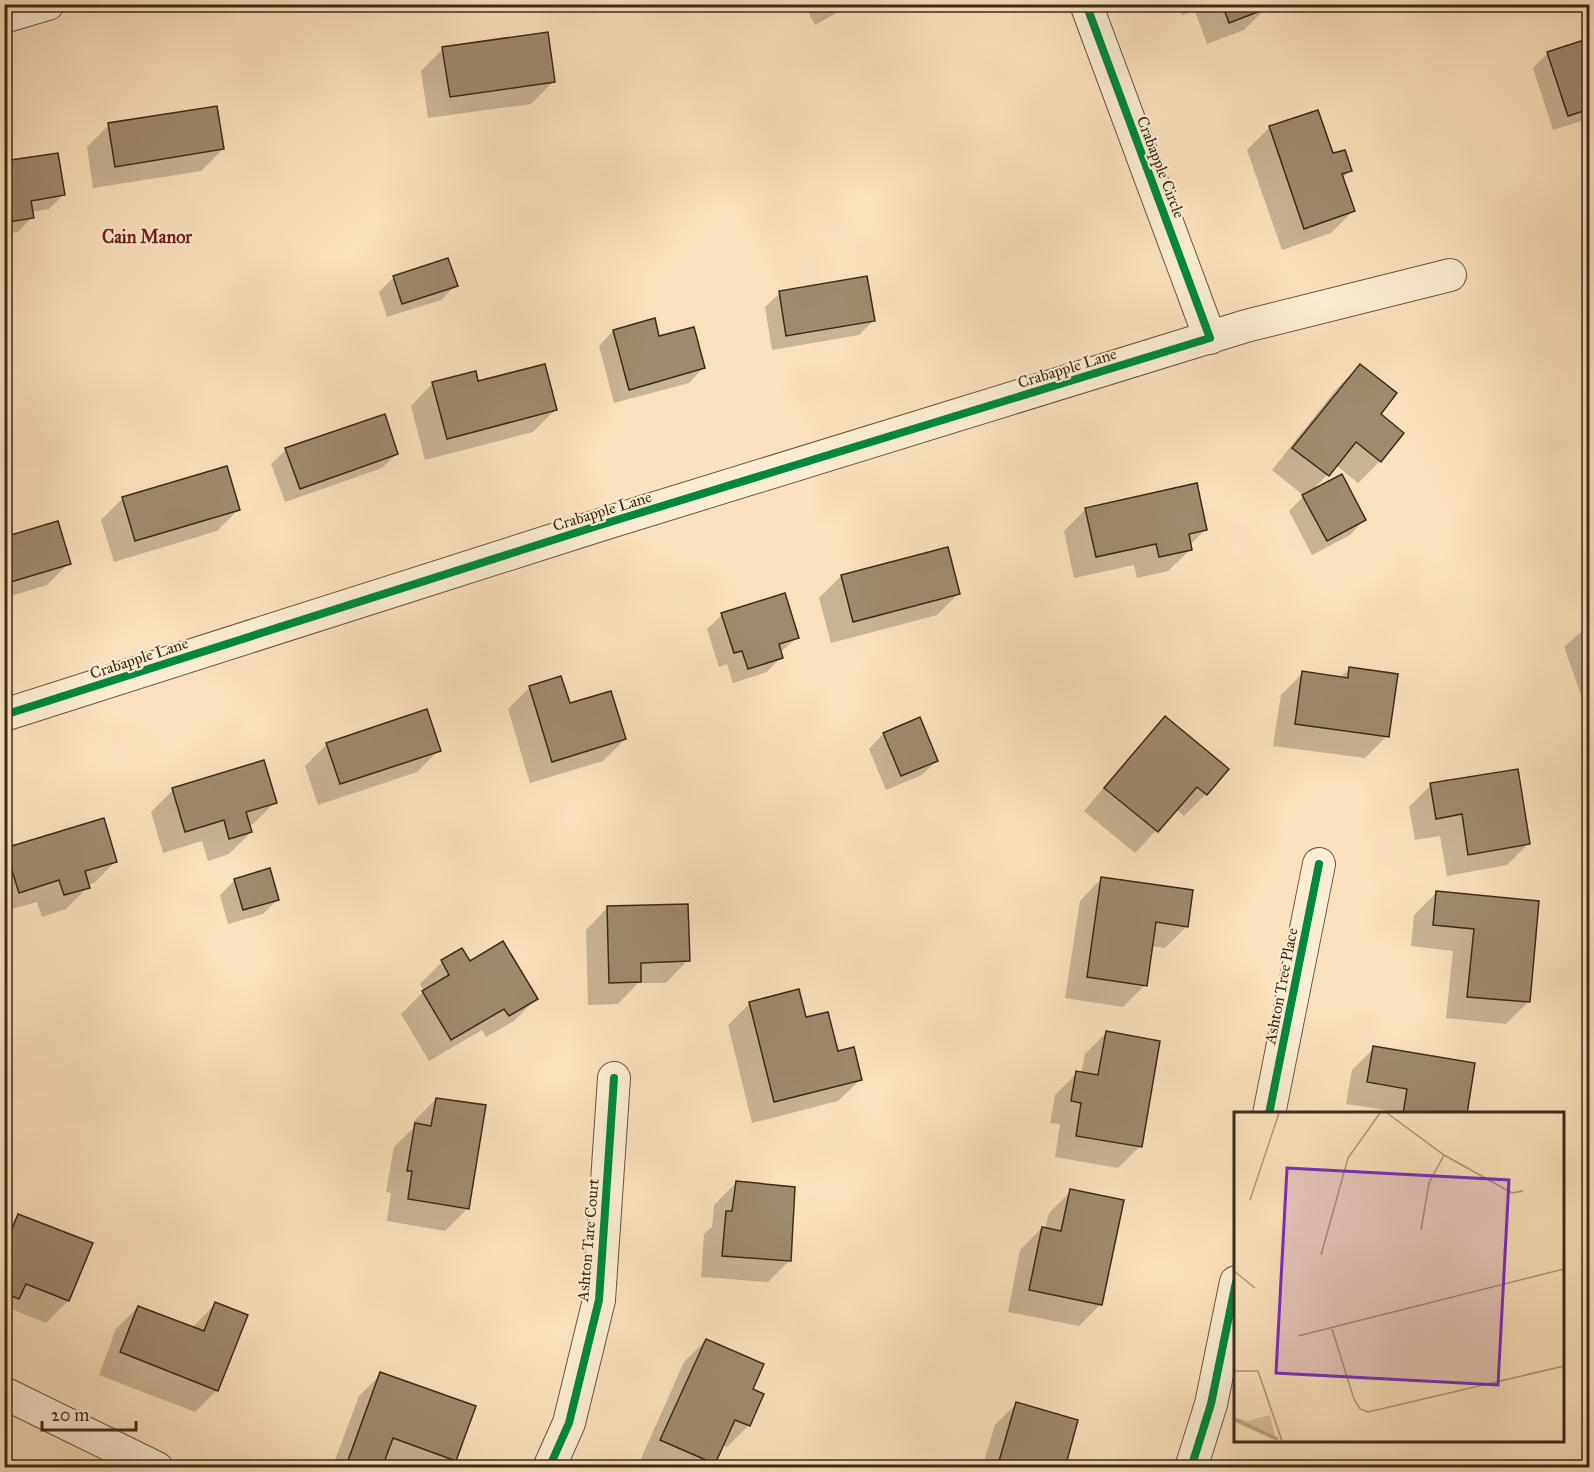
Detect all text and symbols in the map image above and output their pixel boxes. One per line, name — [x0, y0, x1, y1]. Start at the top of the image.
street label: Crabapple Circle — [1133, 113, 1189, 221]
district label: Cain Manor — [102, 226, 193, 248]
street label: Crabapple Lane — [1015, 344, 1119, 392]
street label: Crabapple Lane — [550, 487, 654, 535]
street label: Crabapple Lane — [87, 633, 191, 683]
street label: Ashton Tree Place — [1260, 926, 1302, 1047]
inset map — [1234, 1112, 1564, 1442]
street label: Ashton Tare Court — [573, 1177, 603, 1303]
scale bar — [42, 1394, 136, 1432]
text: 20 m — [51, 1404, 89, 1426]

